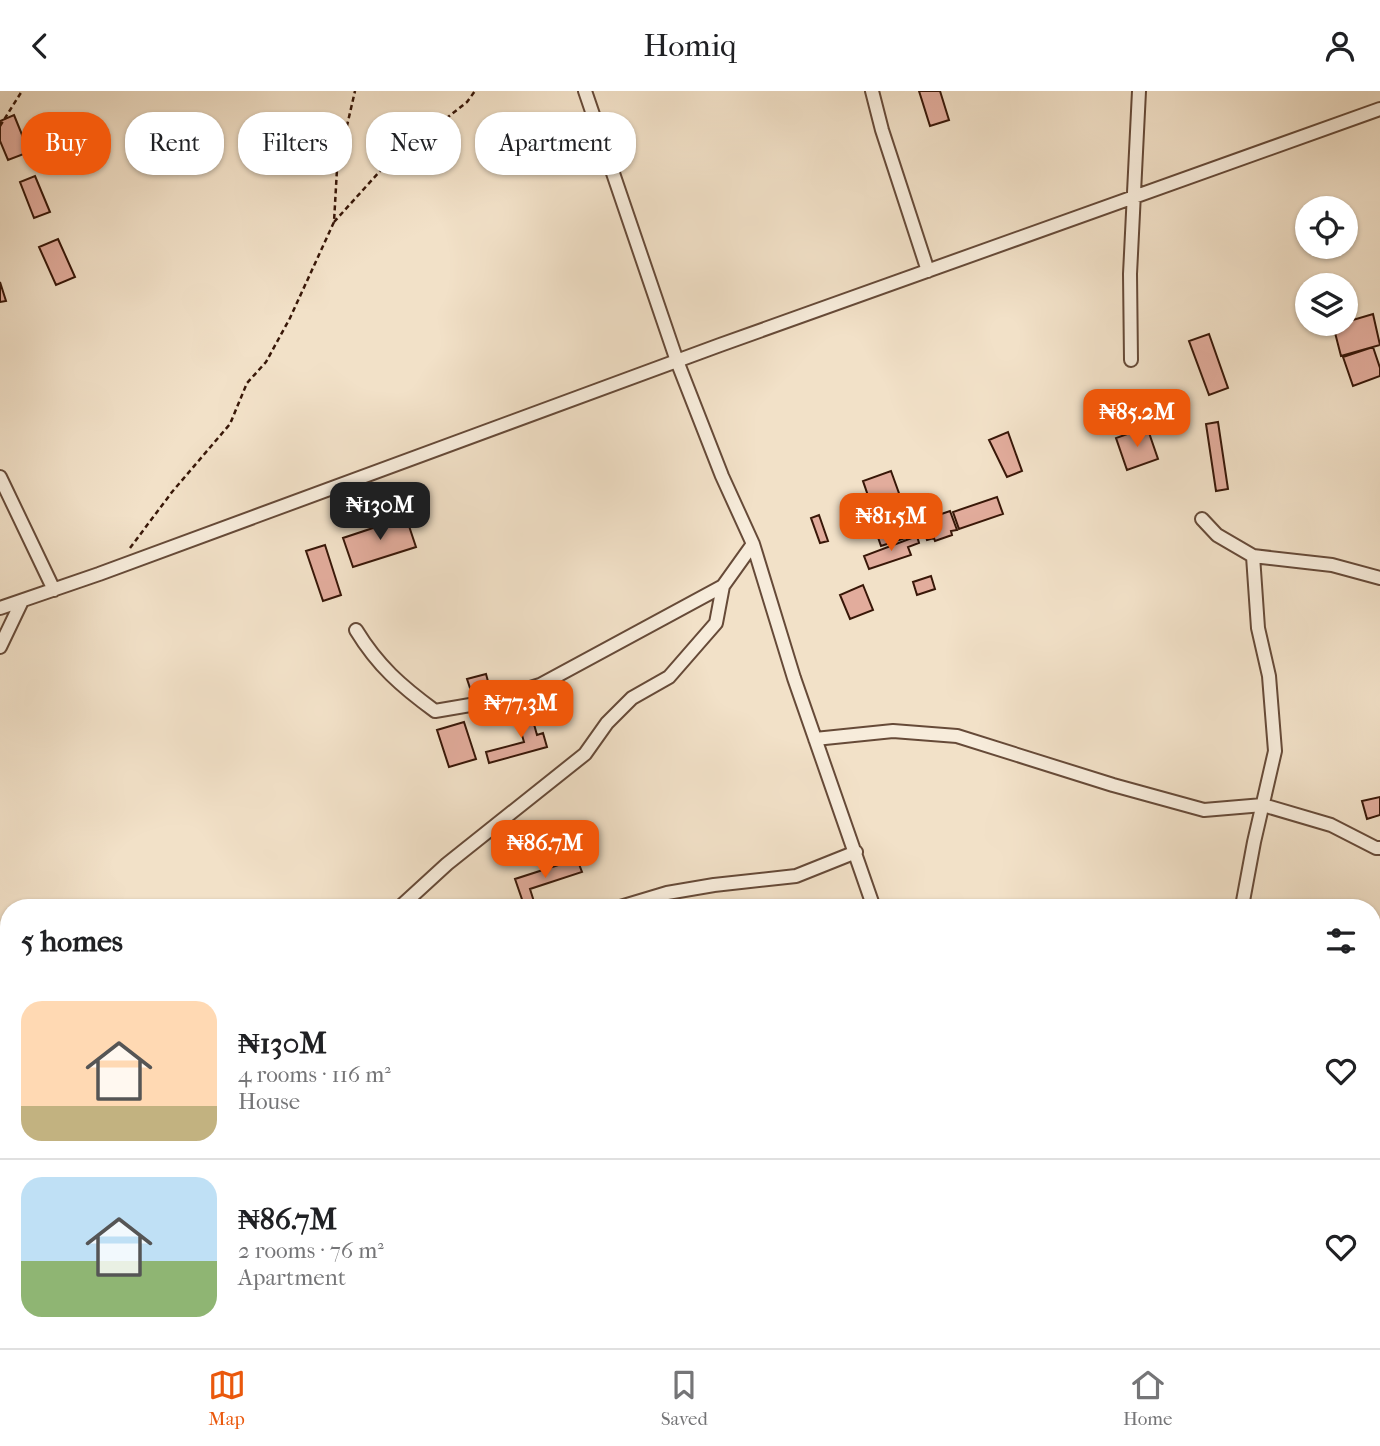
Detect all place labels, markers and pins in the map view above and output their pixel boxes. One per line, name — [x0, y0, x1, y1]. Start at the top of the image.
pin: ₦85.2M — [1080, 389, 1194, 449]
pin: ₦130M — [331, 483, 429, 542]
pin: ₦81.5M — [834, 493, 948, 553]
pin: ₦77.3M — [464, 681, 578, 740]
pin: ₦86.7M — [488, 821, 602, 880]

